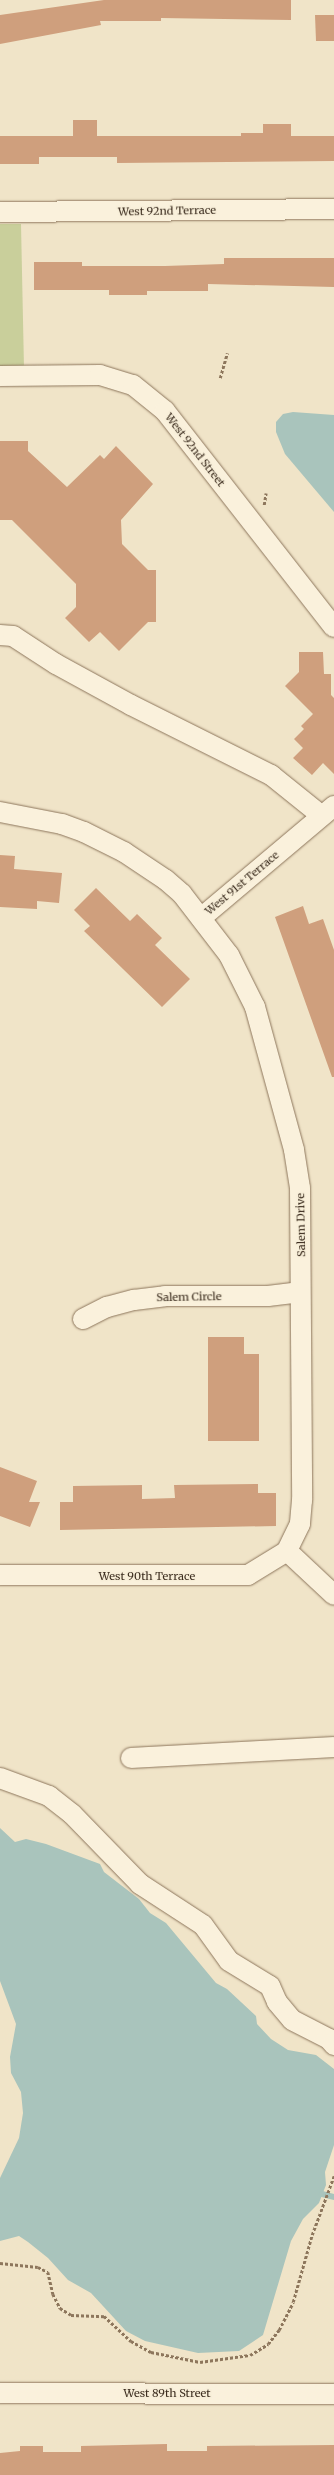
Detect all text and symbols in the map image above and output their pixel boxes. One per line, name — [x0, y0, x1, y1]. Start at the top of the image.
street label: West 92nd Terrace — [118, 204, 216, 218]
street label: West 92nd Street — [162, 411, 228, 489]
street label: West 91st Terrace — [202, 848, 282, 918]
street label: Salem Drive — [294, 1193, 308, 1257]
street label: Salem Circle — [156, 1290, 222, 1304]
street label: West 90th Terrace — [99, 1569, 195, 1583]
street label: West 89th Street — [123, 2386, 211, 2400]

